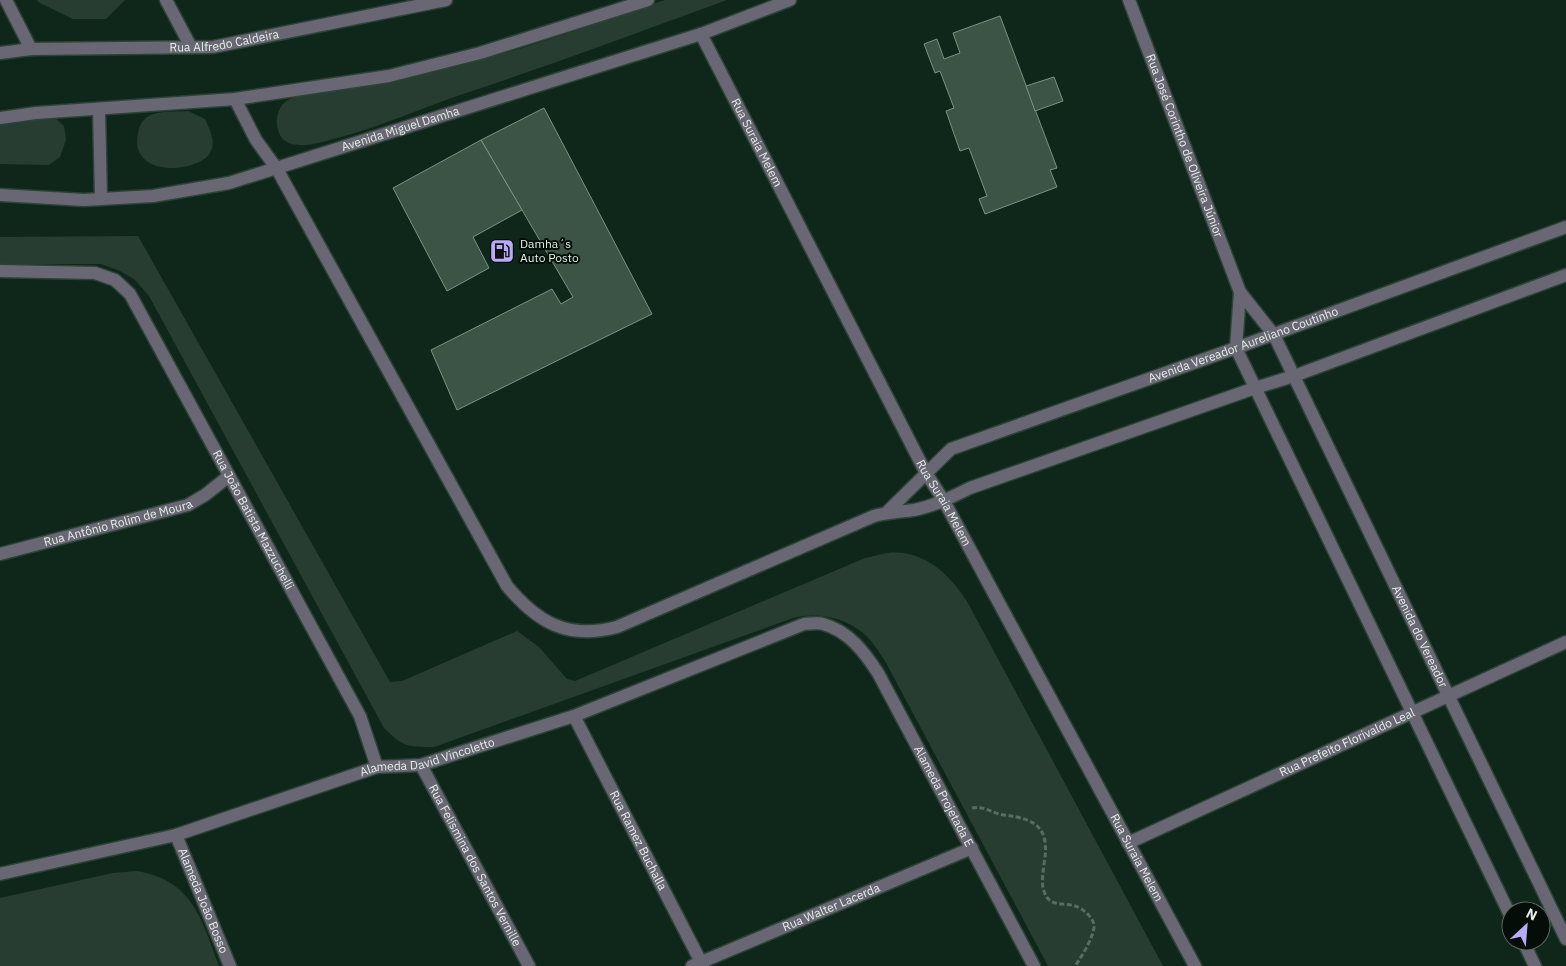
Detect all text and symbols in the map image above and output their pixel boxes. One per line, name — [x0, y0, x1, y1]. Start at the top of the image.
street label: Rua Alfredo Caldeira — [169, 26, 281, 54]
street label: Rua José Corintho de Oliveira Júnior — [1143, 52, 1227, 240]
street label: Rua Suraia Melem — [728, 96, 786, 189]
street label: Avenida Miguel Damha — [339, 103, 461, 154]
place label: Damha´s Auto Posto — [520, 236, 579, 265]
fuel station icon: Damha´s Auto Posto — [489, 238, 515, 264]
street label: Avenida Vereador Aureliano Coutinho — [1146, 303, 1340, 386]
street label: Rua João Batista Mazzuchelli — [210, 447, 298, 592]
street label: Rua Suraia Melem — [913, 457, 975, 548]
street label: Rua Antônio Rolim de Moura — [42, 496, 196, 549]
street label: Avenida do Vereador — [1389, 583, 1451, 690]
street label: Rua Prefeito Florivaldo Leal — [1277, 704, 1417, 780]
street label: Alameda David Vincoletto — [358, 734, 496, 779]
street label: Alameda Projetada E — [911, 743, 977, 849]
street label: Rua Felismina dos Santos Vernille — [426, 782, 525, 949]
street label: Rua Ramez Buchalla — [607, 788, 671, 893]
street label: Rua Suraia Melem — [1107, 811, 1167, 904]
street label: Alameda João Bosso — [175, 846, 232, 956]
street label: Rua Walter Lacerda — [780, 879, 883, 934]
north arrow — [1501, 901, 1551, 951]
text: N — [1523, 904, 1540, 925]

